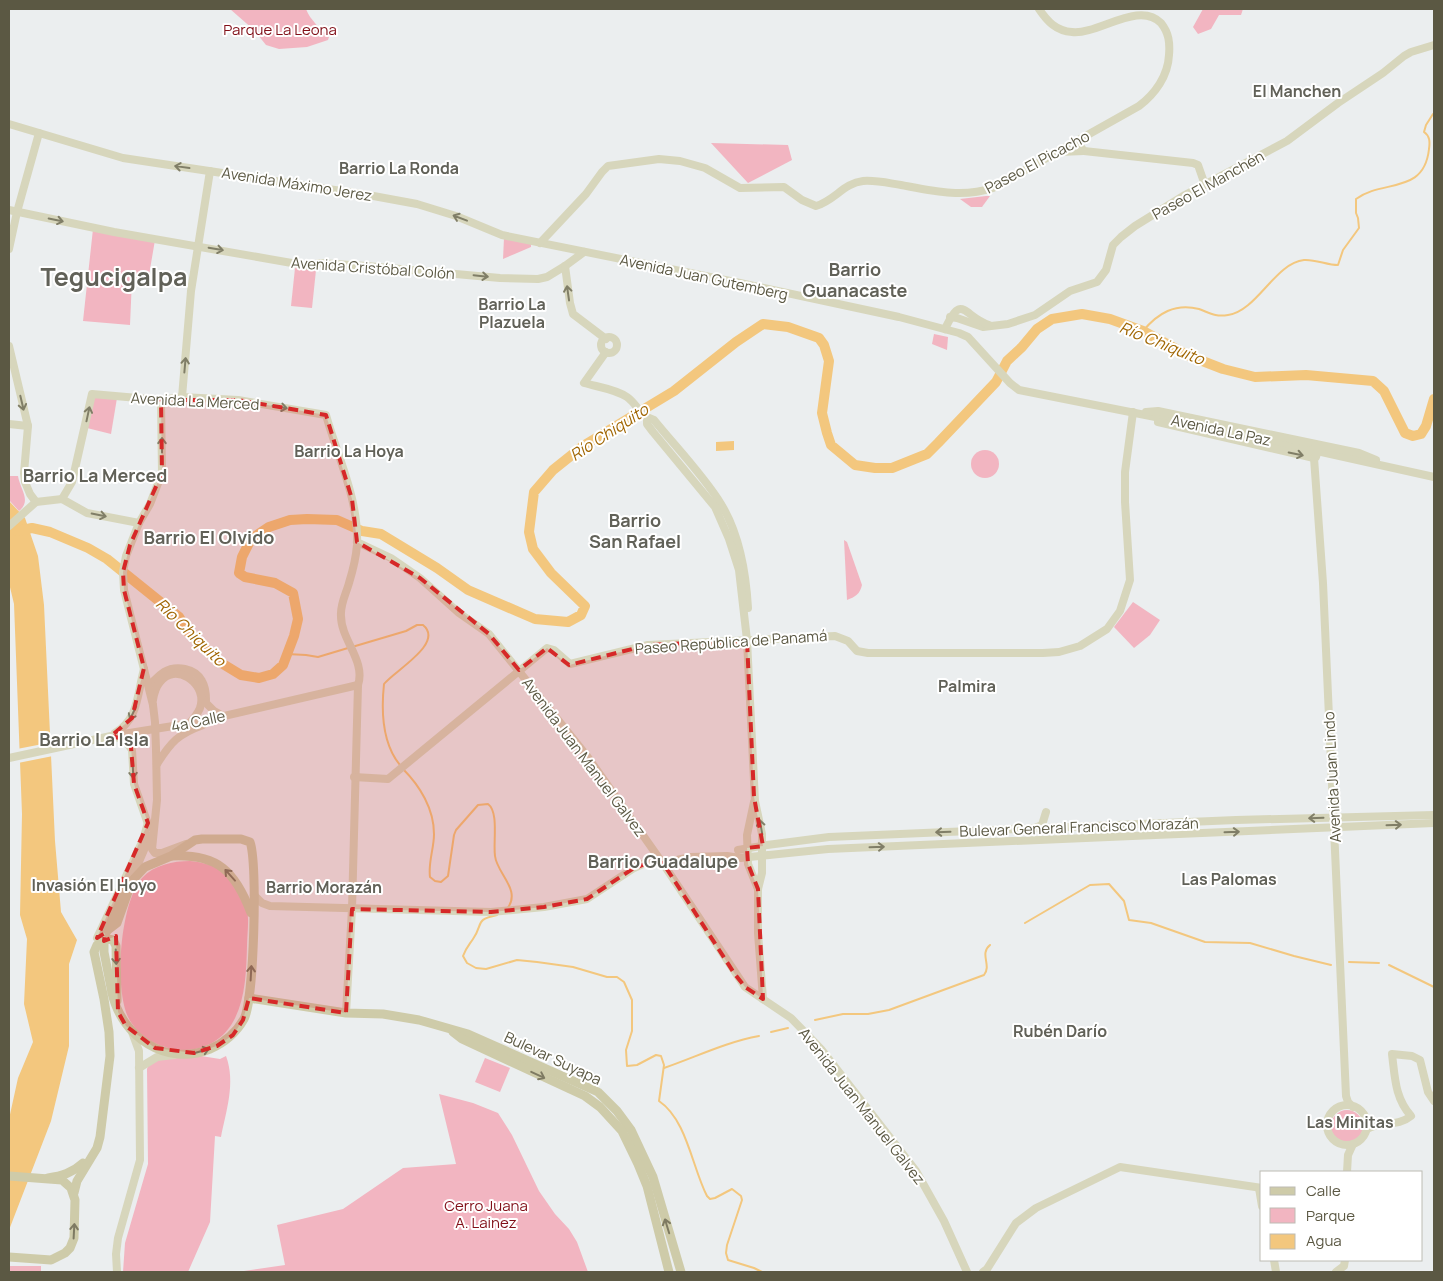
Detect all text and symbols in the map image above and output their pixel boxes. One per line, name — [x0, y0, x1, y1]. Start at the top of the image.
park label: Parque La Leona — [223, 19, 337, 40]
district label: El Manchen — [1253, 80, 1341, 102]
street label: Paseo El Picacho — [981, 125, 1093, 198]
street label: Paseo El Manchén — [1148, 145, 1268, 225]
district label: Barrio La Ronda — [339, 157, 459, 179]
one-way arrow — [174, 162, 190, 172]
street label: Avenida Máximo Jerez — [220, 162, 374, 206]
one-way arrow — [453, 213, 468, 222]
one-way arrow — [48, 216, 64, 226]
one-way arrow — [208, 244, 224, 254]
street label: Avenida Juan Gutemberg — [618, 249, 790, 305]
street label: Avenida Cristóbal Colón — [290, 252, 456, 284]
district label: Barrio Guanacaste — [803, 257, 908, 302]
district label: Tegucigalpa — [41, 259, 187, 294]
one-way arrow — [473, 271, 489, 281]
one-way arrow — [563, 286, 573, 302]
district label: Barrio La Plazuela — [478, 293, 546, 333]
water label: Río Chiquito — [1116, 316, 1209, 371]
one-way arrow — [180, 357, 190, 373]
street label: Avenida La Merced — [130, 387, 260, 415]
one-way arrow — [18, 395, 27, 411]
water label: Río Chiquito — [565, 398, 654, 466]
one-way arrow — [272, 402, 288, 412]
one-way arrow — [84, 407, 93, 423]
street label: Avenida La Paz — [1169, 409, 1273, 451]
one-way arrow — [157, 437, 166, 453]
district label: Barrio La Hoya — [294, 440, 404, 462]
one-way arrow — [1288, 450, 1304, 460]
district label: Barrio La Merced — [23, 463, 167, 487]
district label: Barrio San Rafael — [589, 508, 681, 553]
one-way arrow — [91, 511, 107, 521]
district label: Barrio El Olvido — [144, 525, 274, 549]
water label: Río Chiquito — [151, 593, 232, 672]
street label: Paseo República de Panamá — [634, 625, 828, 659]
street label: Avenida Juan Manuel Galvez — [517, 673, 651, 841]
district label: Palmira — [938, 675, 996, 697]
one-way arrow — [128, 705, 137, 720]
street label: 4a Calle — [169, 705, 227, 737]
street label: Avenida Juan Lindo — [1318, 711, 1346, 843]
district label: Barrio La Isla — [39, 727, 149, 751]
one-way arrow — [128, 762, 138, 779]
street label: Bulevar General Francisco Morazán — [959, 812, 1199, 842]
one-way arrow — [1308, 813, 1324, 823]
one-way arrow — [755, 820, 765, 836]
one-way arrow — [1386, 820, 1402, 829]
one-way arrow — [1224, 827, 1240, 837]
one-way arrow — [936, 828, 952, 837]
one-way arrow — [869, 843, 885, 852]
district label: Barrio Guadalupe — [588, 849, 738, 873]
district label: Las Palomas — [1181, 868, 1277, 890]
one-way arrow — [224, 869, 236, 882]
district label: Invasión El Hoyo — [31, 874, 157, 896]
district label: Barrio Morazán — [266, 876, 382, 898]
one-way arrow — [112, 949, 121, 965]
one-way arrow — [246, 965, 255, 981]
district label: Rubén Darío — [1013, 1020, 1107, 1042]
street label: Avenida Juan Manuel Galvez — [794, 1023, 930, 1189]
street label: Bulevar Suyapa — [501, 1026, 605, 1090]
one-way arrow — [193, 1045, 209, 1055]
one-way arrow — [531, 1070, 546, 1080]
district label: Las Minitas — [1306, 1111, 1394, 1133]
legend — [1260, 1171, 1423, 1261]
text: Calle — [1306, 1180, 1341, 1201]
park label: Cerro Juana A. Lainez — [444, 1195, 528, 1233]
text: Parque — [1306, 1205, 1355, 1226]
one-way arrow — [662, 1218, 672, 1234]
one-way arrow — [69, 1224, 79, 1240]
text: Agua — [1306, 1230, 1342, 1251]

